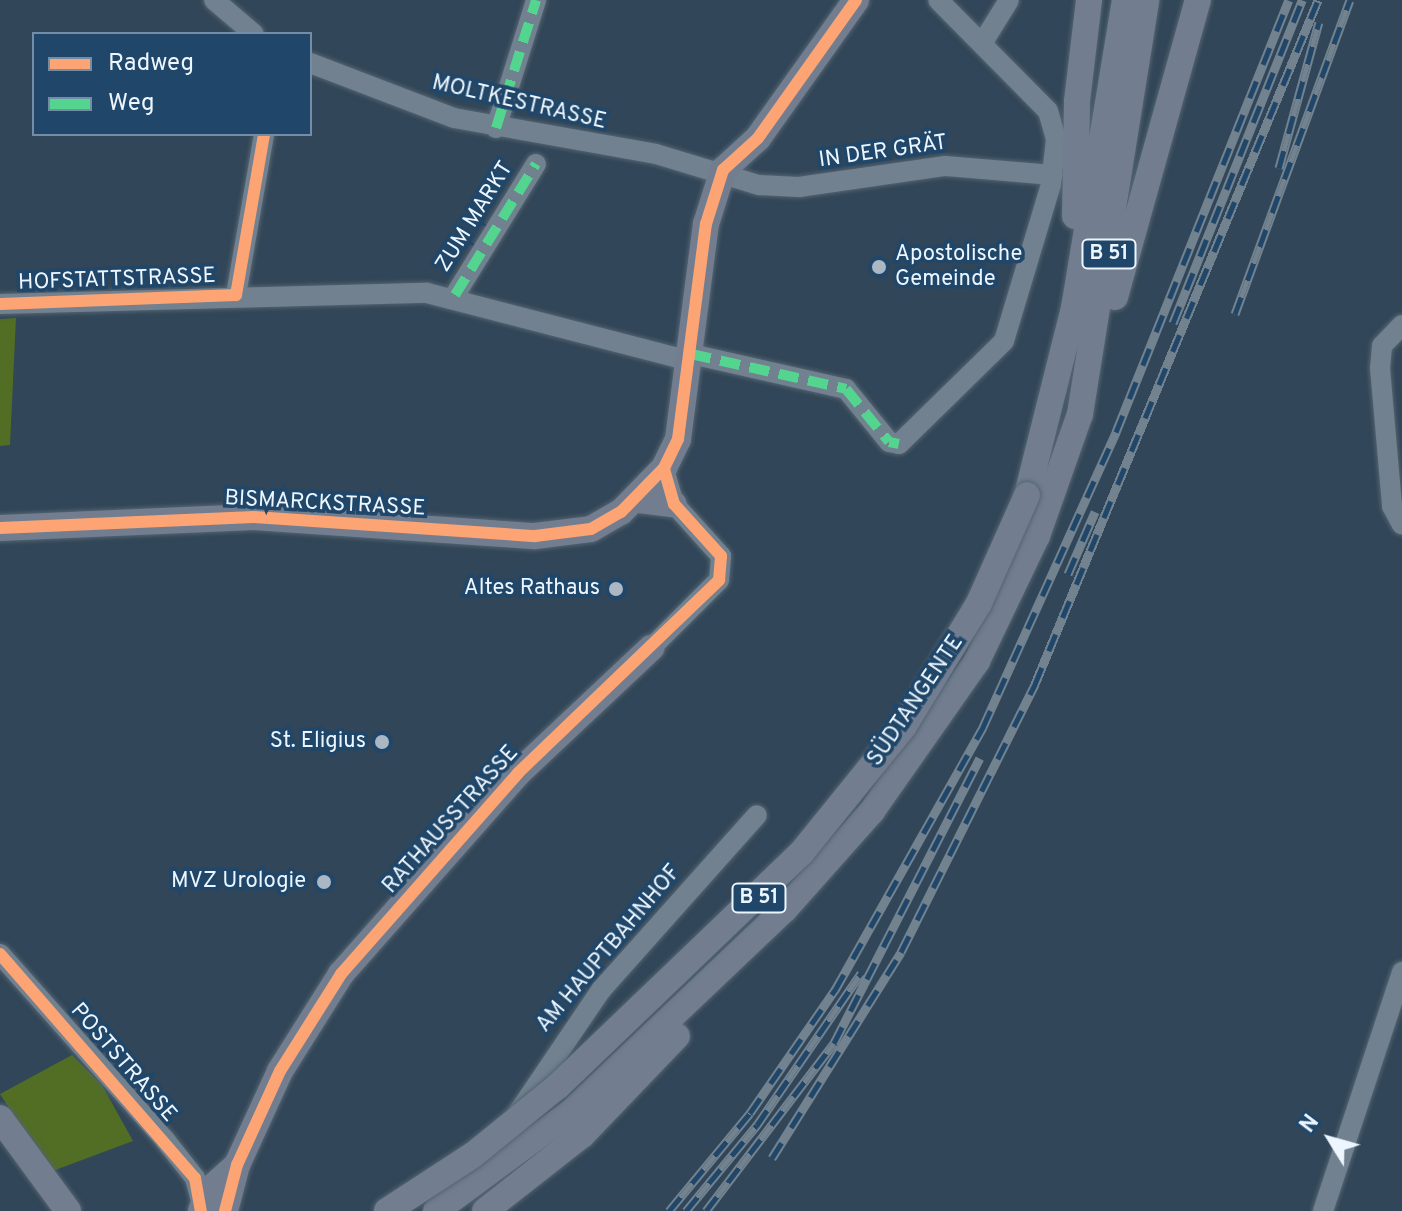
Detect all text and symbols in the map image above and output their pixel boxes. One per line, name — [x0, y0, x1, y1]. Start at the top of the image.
legend — [32, 32, 312, 136]
text: Radweg — [108, 49, 194, 79]
street label: MOLTKESTRASSE — [429, 70, 609, 136]
text: Weg — [108, 89, 155, 119]
street label: IN DER GRÄT — [817, 130, 949, 174]
street label: ZUM MARKT — [431, 157, 519, 277]
road number: B 51 — [1081, 238, 1137, 270]
place label: Apostolische Gemeinde — [895, 241, 1022, 292]
marker: Apostolische Gemeinde — [870, 258, 888, 276]
street label: HOFSTATTSTRASSE — [18, 263, 216, 297]
street label: BISMARCKSTRASSE — [224, 486, 426, 522]
place label: Altes Rathaus — [464, 576, 600, 602]
marker: Altes Rathaus — [607, 580, 625, 598]
street label: SÜDTANGENTE — [862, 630, 970, 772]
place label: St. Eligius — [270, 729, 366, 755]
marker: St. Eligius — [373, 733, 391, 751]
street label: RATHAUSSTRASSE — [378, 740, 524, 900]
street label: AM HAUPTBAHNHOF — [531, 860, 687, 1038]
place label: MVZ Urologie — [171, 869, 306, 895]
marker: MVZ Urologie — [313, 871, 335, 893]
road number: B 51 — [731, 882, 787, 914]
street label: POSTSTRASSE — [64, 998, 182, 1128]
north arrow — [1290, 1099, 1370, 1179]
text: N — [1295, 1110, 1326, 1139]

